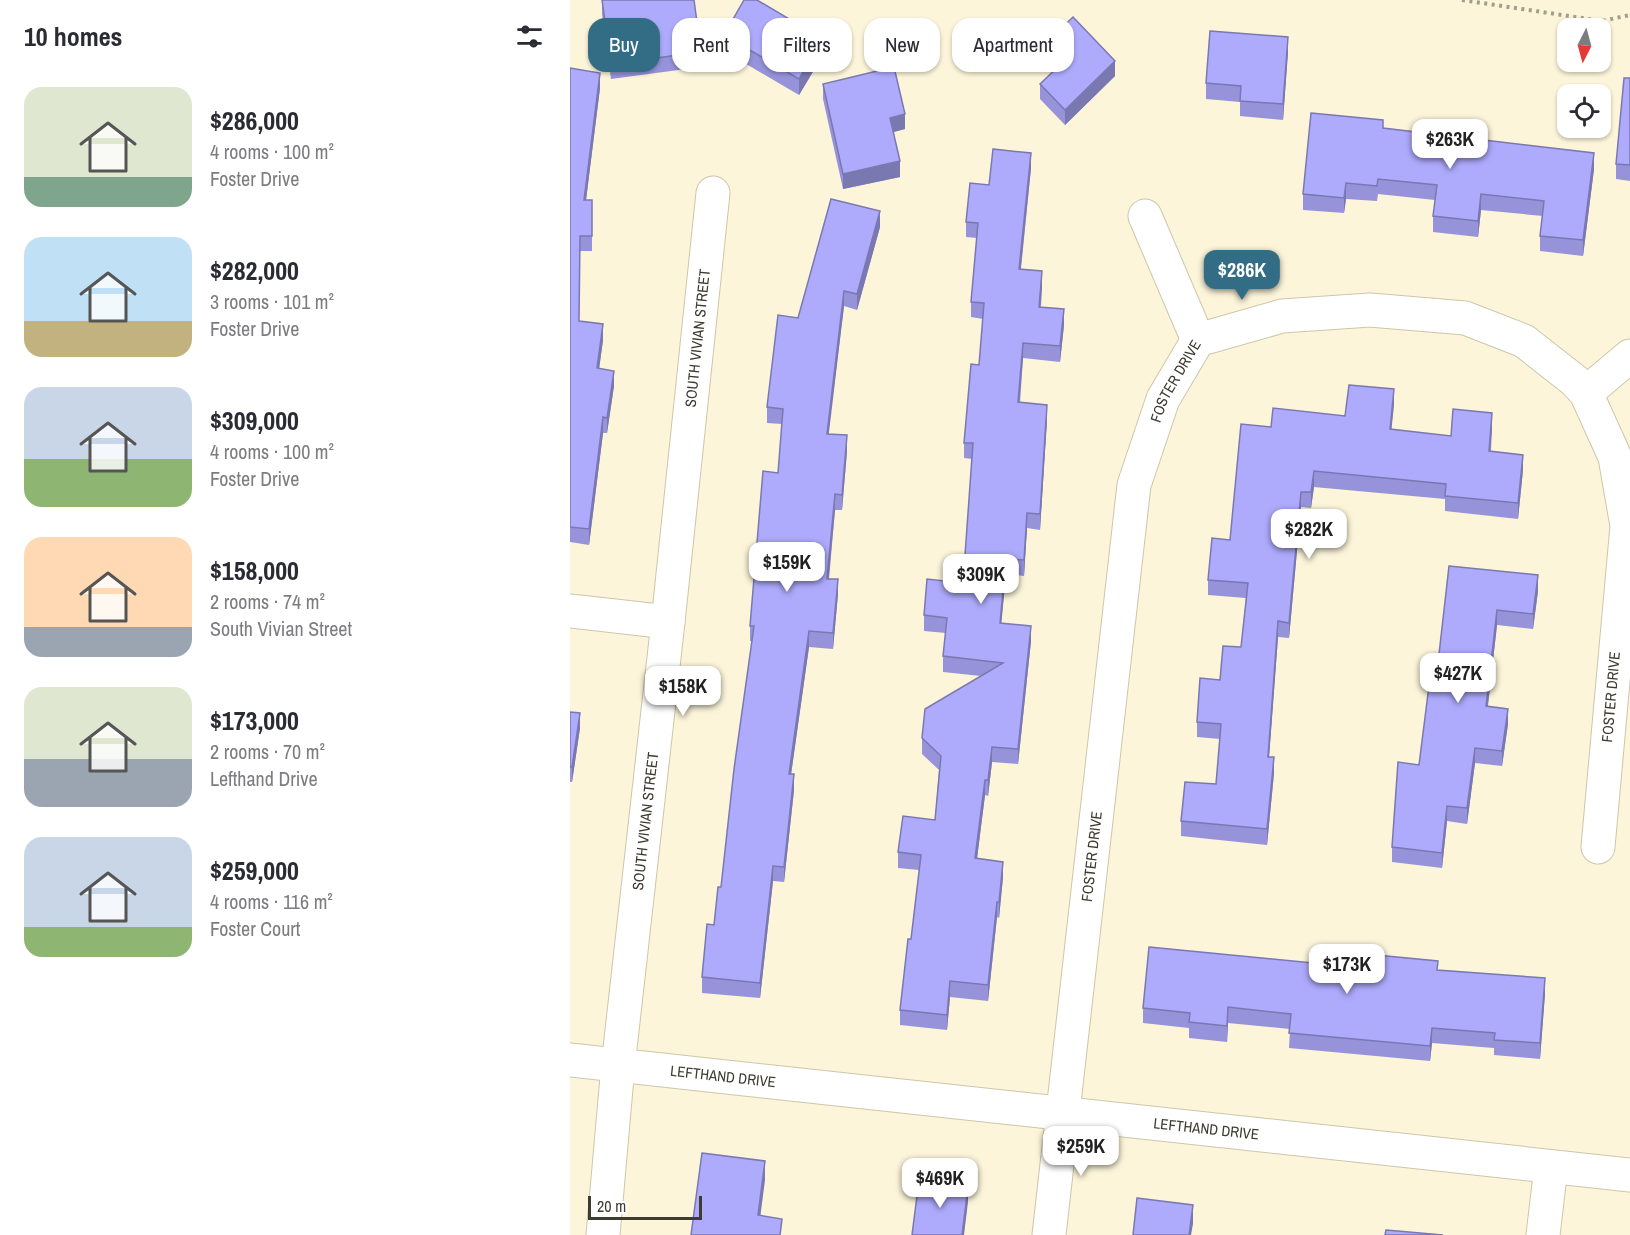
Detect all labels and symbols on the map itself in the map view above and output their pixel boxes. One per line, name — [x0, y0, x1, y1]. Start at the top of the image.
north arrow — [1557, 18, 1611, 72]
pin: $263K — [1408, 119, 1492, 170]
pin: $286K — [1200, 250, 1284, 301]
street label: SOUTH VIVIAN STREET — [680, 267, 715, 408]
street label: FOSTER DRIVE — [1145, 336, 1206, 425]
pin: $282K — [1267, 509, 1351, 560]
pin: $159K — [745, 542, 829, 593]
pin: $309K — [939, 554, 1023, 605]
street label: FOSTER DRIVE — [1596, 651, 1625, 743]
pin: $427K — [1416, 653, 1500, 704]
pin: $158K — [641, 666, 725, 717]
street label: SOUTH VIVIAN STREET — [627, 750, 663, 891]
street label: FOSTER DRIVE — [1076, 810, 1107, 903]
pin: $173K — [1305, 944, 1389, 995]
street label: LEFTHAND DRIVE — [669, 1060, 777, 1092]
street label: LEFTHAND DRIVE — [1152, 1112, 1260, 1145]
pin: $259K — [1039, 1126, 1123, 1177]
pin: $469K — [898, 1158, 982, 1209]
scale bar — [588, 1193, 702, 1220]

